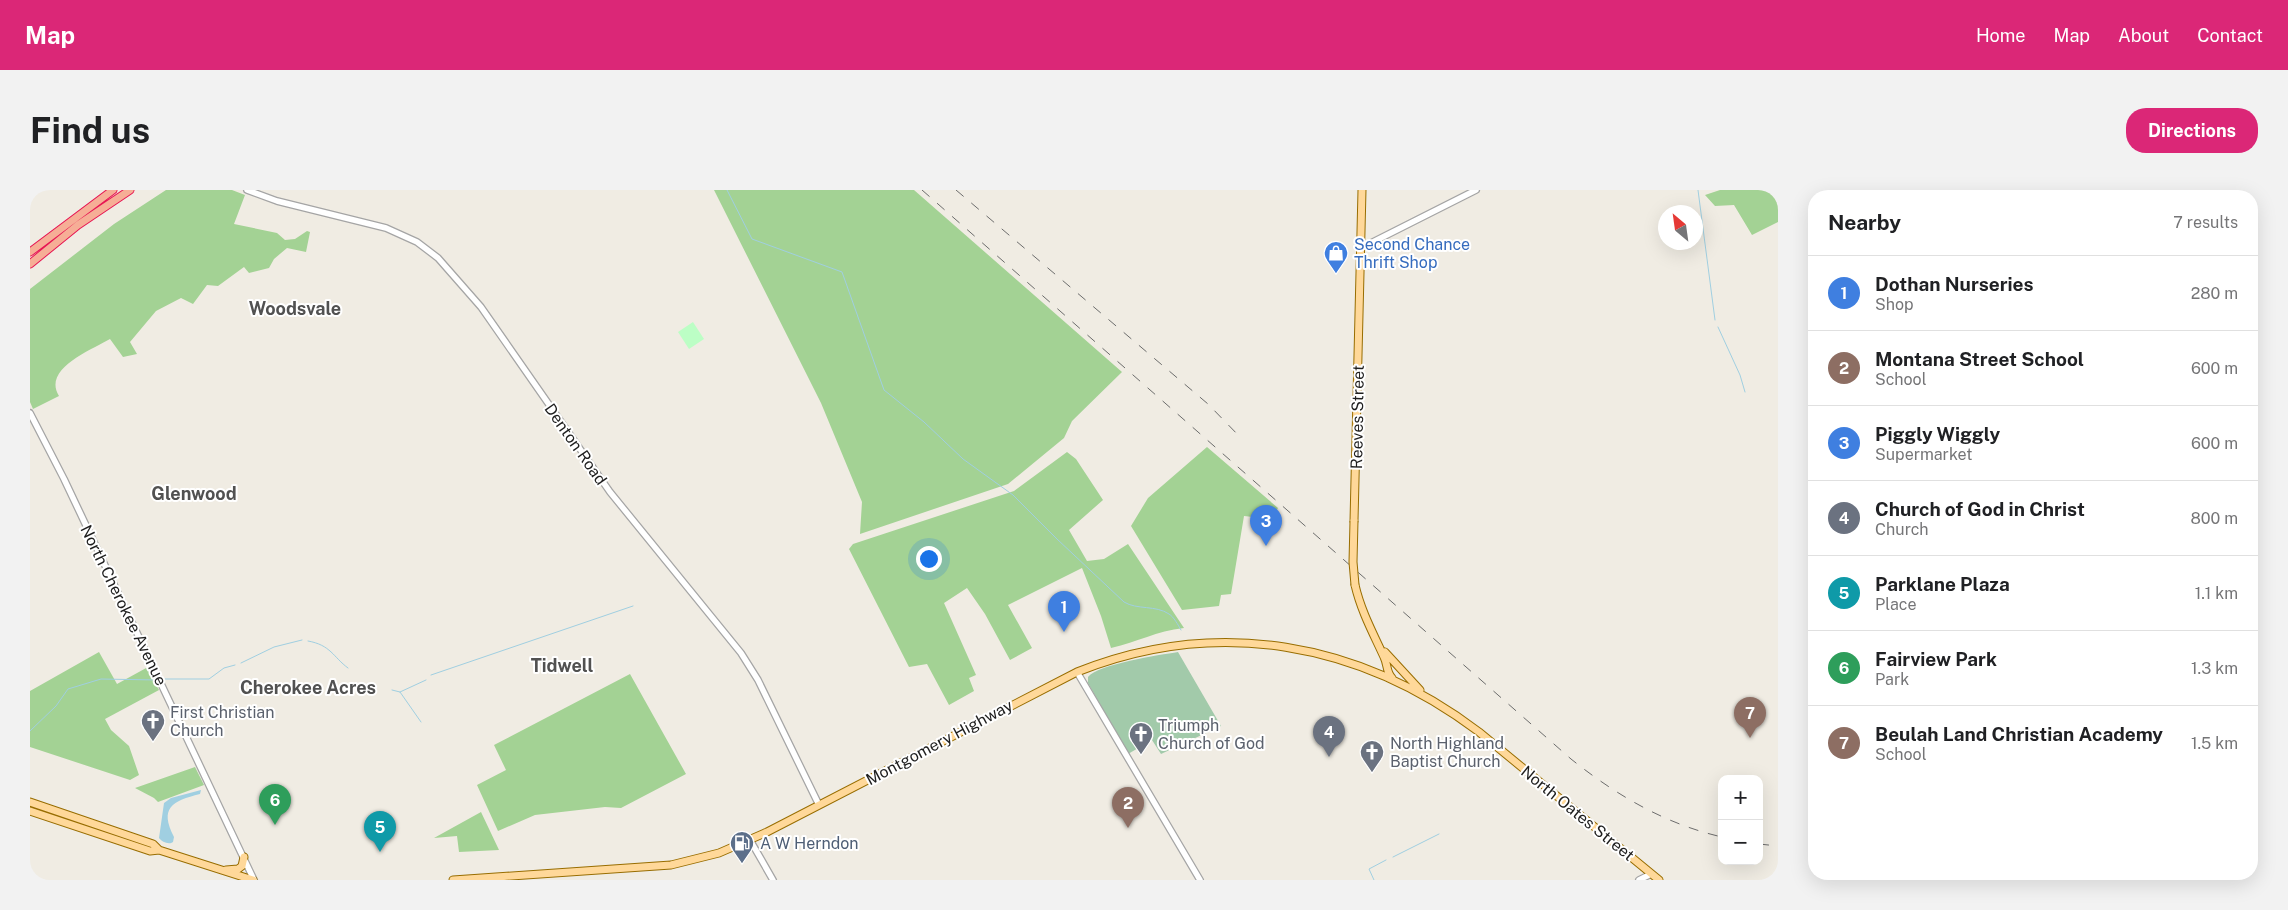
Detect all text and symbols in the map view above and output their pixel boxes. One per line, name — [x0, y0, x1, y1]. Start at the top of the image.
text: Map — [25, 21, 75, 49]
text: Home — [1976, 25, 2026, 46]
text: Map — [2054, 25, 2090, 46]
text: About — [2118, 25, 2169, 46]
text: Contact — [2197, 25, 2263, 46]
button: Directions — [2126, 108, 2258, 153]
text: Find us — [30, 110, 150, 151]
north arrow — [1658, 205, 1703, 250]
text: Nearby — [1828, 210, 1901, 235]
text: 7 results — [2173, 213, 2238, 232]
place label: Second Chance Thrift Shop — [1354, 235, 1470, 272]
shop icon: Second Chance Thrift Shop — [1323, 240, 1349, 274]
text: Dothan Nurseries — [1875, 273, 2034, 295]
text: 1 — [1841, 284, 1847, 303]
text: 280 m — [2191, 284, 2238, 303]
text: Shop — [1875, 295, 1914, 314]
district label: Woodsvale — [249, 298, 341, 319]
text: Montana Street School — [1875, 348, 2084, 370]
text: 2 — [1839, 359, 1849, 378]
text: 600 m — [2191, 359, 2238, 378]
street label: Reeves Street — [1347, 365, 1368, 469]
text: School — [1875, 370, 1926, 389]
street label: Denton Road — [541, 400, 611, 489]
text: Piggly Wiggly — [1875, 423, 2000, 445]
text: 3 — [1839, 434, 1849, 453]
text: 600 m — [2191, 434, 2238, 453]
text: Supermarket — [1875, 445, 1972, 464]
district label: Glenwood — [151, 483, 237, 504]
text: Church of God in Christ — [1875, 498, 2085, 520]
pin: 3 — [1250, 505, 1282, 546]
text: 4 — [1839, 509, 1849, 528]
text: 800 m — [2191, 509, 2238, 528]
text: Church — [1875, 520, 1929, 539]
street label: North Cherokee Avenue — [76, 522, 171, 689]
your location — [916, 546, 942, 572]
text: Parklane Plaza — [1875, 573, 2010, 595]
text: 5 — [1839, 584, 1849, 603]
text: 1.1 km — [2195, 584, 2238, 603]
pin: 1 — [1048, 591, 1080, 632]
text: Place — [1875, 595, 1917, 614]
text: Fairview Park — [1875, 648, 1997, 670]
district label: Tidwell — [531, 655, 593, 676]
text: 6 — [1839, 659, 1849, 678]
text: 1.3 km — [2191, 659, 2238, 678]
text: Park — [1875, 670, 1909, 689]
district label: Cherokee Acres — [240, 677, 376, 698]
street label: Montgomery Highway — [863, 695, 1016, 789]
pin: 7 — [1734, 697, 1766, 738]
place label: First Christian Church — [170, 703, 274, 740]
church icon: First Christian Church — [140, 708, 166, 742]
place label: Triumph Church of God — [1158, 716, 1265, 753]
pin: 4 — [1313, 716, 1345, 757]
church icon: Triumph Church of God — [1128, 721, 1154, 755]
text: Beulah Land Christian Academy — [1875, 723, 2163, 745]
place label: North Highland Baptist Church — [1390, 734, 1504, 771]
text: 7 — [1839, 734, 1849, 753]
text: 1.5 km — [2191, 734, 2238, 753]
church icon: North Highland Baptist Church — [1359, 739, 1385, 773]
text: School — [1875, 745, 1926, 764]
street label: North Oates Street — [1517, 762, 1638, 865]
map controls — [1718, 775, 1763, 865]
button: + — [1718, 775, 1763, 820]
pin: 6 — [259, 784, 291, 825]
pin: 2 — [1112, 787, 1144, 828]
pin: 5 — [364, 811, 396, 852]
button: − — [1718, 820, 1763, 865]
fuel station icon: A W Herndon — [729, 830, 755, 864]
place label: A W Herndon — [760, 834, 859, 853]

